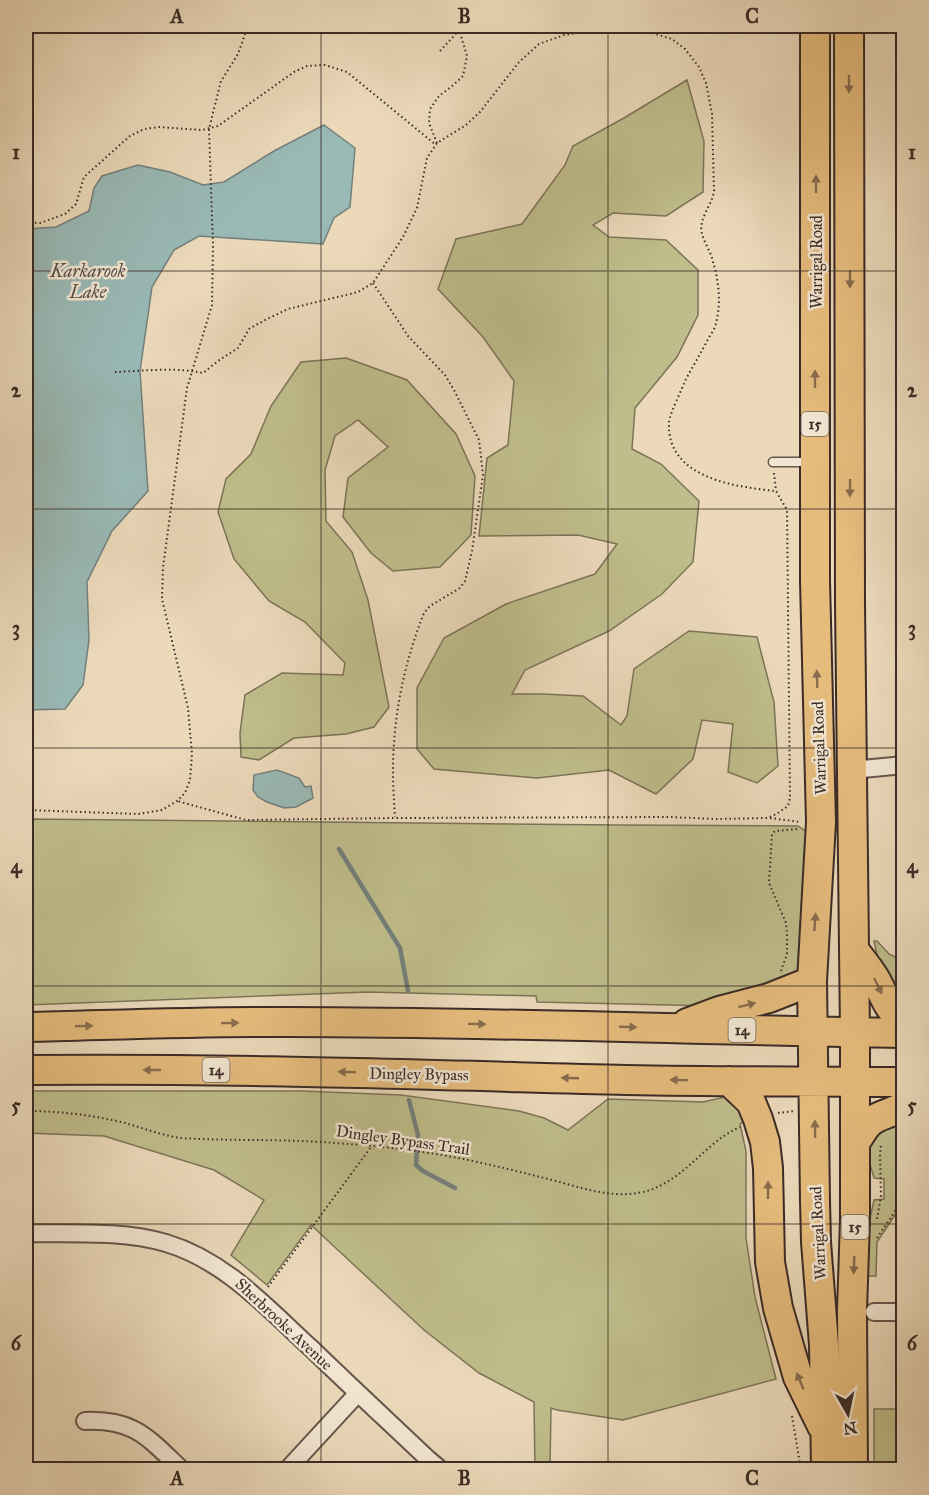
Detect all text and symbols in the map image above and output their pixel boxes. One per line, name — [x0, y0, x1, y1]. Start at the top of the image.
text: A — [168, 4, 184, 28]
text: B — [457, 4, 471, 28]
text: C — [745, 4, 759, 28]
one-way arrow — [844, 74, 854, 93]
text: 1 — [12, 140, 20, 164]
text: 1 — [908, 140, 916, 164]
one-way arrow — [811, 175, 821, 194]
street label: Warrigal Road — [807, 215, 827, 309]
water label: Karkarook Lake — [49, 260, 126, 303]
one-way arrow — [845, 269, 855, 288]
one-way arrow — [810, 370, 820, 389]
text: 2 — [11, 378, 22, 402]
text: 2 — [907, 378, 918, 402]
road number: 15 — [802, 412, 828, 436]
one-way arrow — [845, 478, 855, 497]
text: 3 — [12, 616, 20, 641]
text: 3 — [908, 616, 916, 641]
one-way arrow — [813, 670, 822, 689]
street label: Warrigal Road — [808, 701, 831, 795]
text: 4 — [10, 854, 22, 879]
text: 4 — [906, 854, 918, 879]
one-way arrow — [810, 913, 820, 932]
one-way arrow — [874, 978, 883, 995]
one-way arrow — [738, 999, 756, 1009]
one-way arrow — [220, 1018, 239, 1027]
road number: 14 — [728, 1018, 756, 1042]
one-way arrow — [467, 1019, 486, 1029]
one-way arrow — [74, 1021, 93, 1031]
one-way arrow — [618, 1023, 637, 1032]
road number: 14 — [202, 1058, 230, 1082]
street label: Dingley Bypass — [369, 1064, 469, 1085]
one-way arrow — [143, 1065, 162, 1075]
one-way arrow — [338, 1067, 357, 1077]
one-way arrow — [561, 1073, 580, 1083]
one-way arrow — [670, 1076, 689, 1085]
text: 5 — [11, 1093, 21, 1117]
text: 5 — [907, 1093, 917, 1117]
one-way arrow — [810, 1120, 819, 1139]
street label: Dingley Bypass Trail — [335, 1121, 472, 1160]
one-way arrow — [763, 1180, 773, 1199]
street label: Warrigal Road — [806, 1186, 831, 1280]
road number: 15 — [842, 1215, 868, 1239]
one-way arrow — [849, 1255, 858, 1274]
street label: Sherbrooke Avenue — [231, 1274, 337, 1374]
text: 6 — [11, 1331, 23, 1355]
text: 6 — [907, 1331, 919, 1355]
one-way arrow — [796, 1372, 805, 1389]
north arrow — [818, 1384, 878, 1444]
text: N — [842, 1418, 858, 1439]
text: A — [168, 1466, 184, 1490]
text: B — [457, 1466, 471, 1490]
text: C — [745, 1466, 759, 1490]

